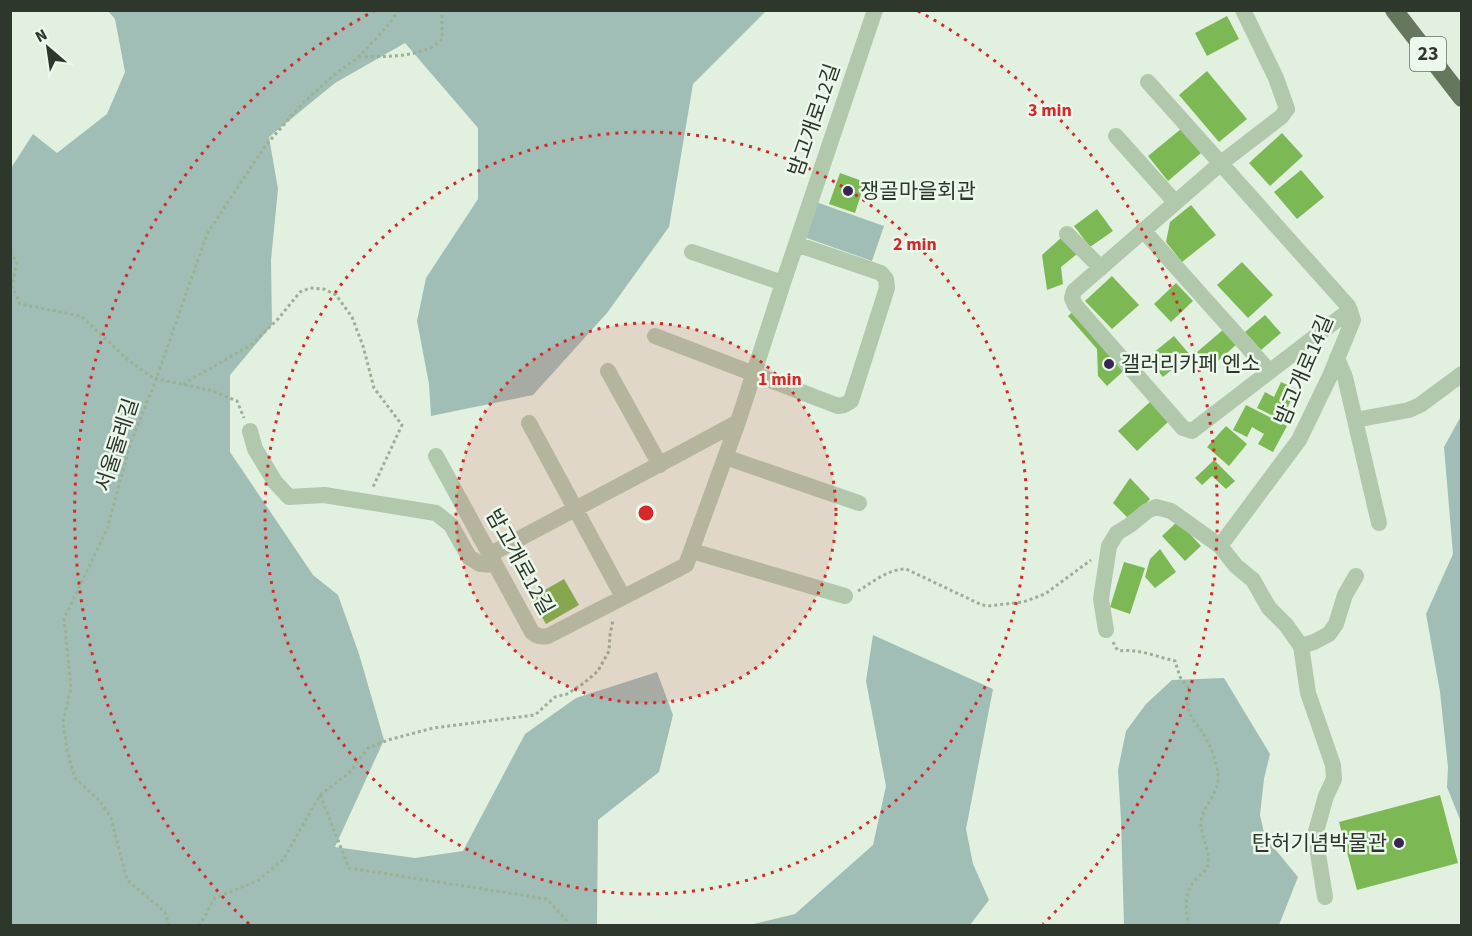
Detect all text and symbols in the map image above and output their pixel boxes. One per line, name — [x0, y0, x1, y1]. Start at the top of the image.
north arrow — [18, 18, 78, 78]
text: N — [31, 24, 51, 48]
road number: 23 — [1410, 37, 1446, 71]
street label: 밤고개로12길 — [781, 60, 847, 180]
text: 3 min — [1028, 98, 1072, 123]
place label: 쟁골마을회관 — [860, 176, 976, 206]
marker: 쟁골마을회관 — [841, 184, 855, 198]
text: 2 min — [893, 232, 937, 257]
street label: 밤고개로14길 — [1267, 310, 1341, 430]
place label: 갤러리카페 엔소 — [1121, 349, 1260, 379]
marker: 갤러리카페 엔소 — [1102, 357, 1116, 371]
text: 1 min — [758, 367, 802, 392]
street label: 서울둘레길 — [88, 394, 146, 496]
street label: 밤고개로12길 — [478, 503, 562, 621]
centre of rings — [636, 503, 656, 523]
place label: 탄허기념박물관 — [1252, 828, 1387, 858]
marker: 탄허기념박물관 — [1392, 836, 1406, 850]

